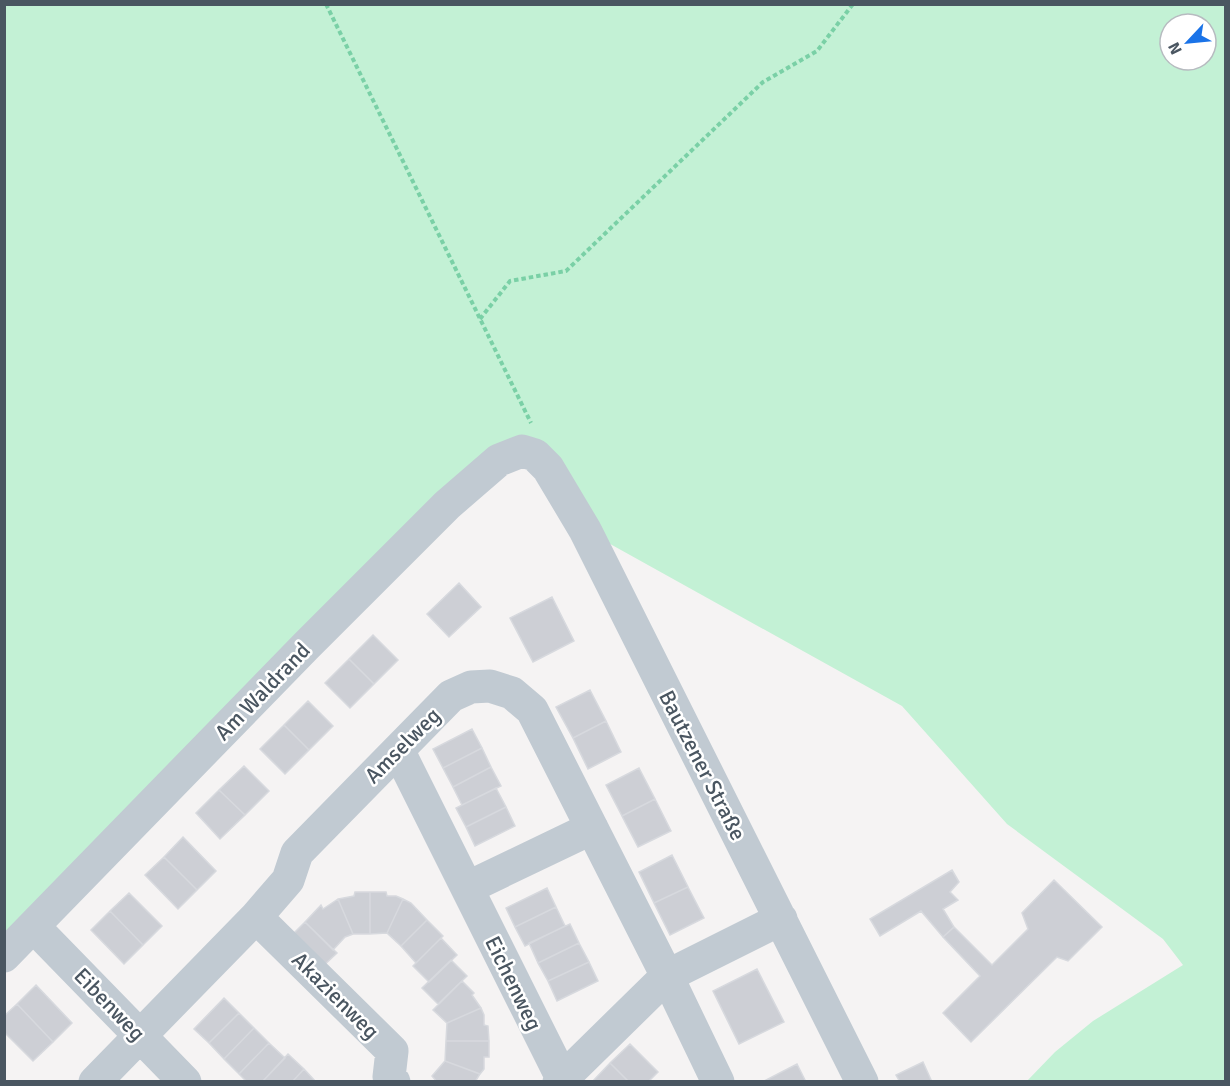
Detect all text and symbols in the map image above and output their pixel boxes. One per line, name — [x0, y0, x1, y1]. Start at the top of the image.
north arrow — [1158, 12, 1218, 72]
text: N — [1164, 39, 1187, 58]
street label: Am Waldrand — [209, 637, 316, 746]
street label: Bautzener Straße — [653, 686, 752, 845]
street label: Amselweg — [359, 702, 446, 789]
street label: Eichenweg — [479, 932, 548, 1035]
street label: Akazienweg — [286, 946, 385, 1045]
street label: Eibenweg — [68, 962, 151, 1046]

